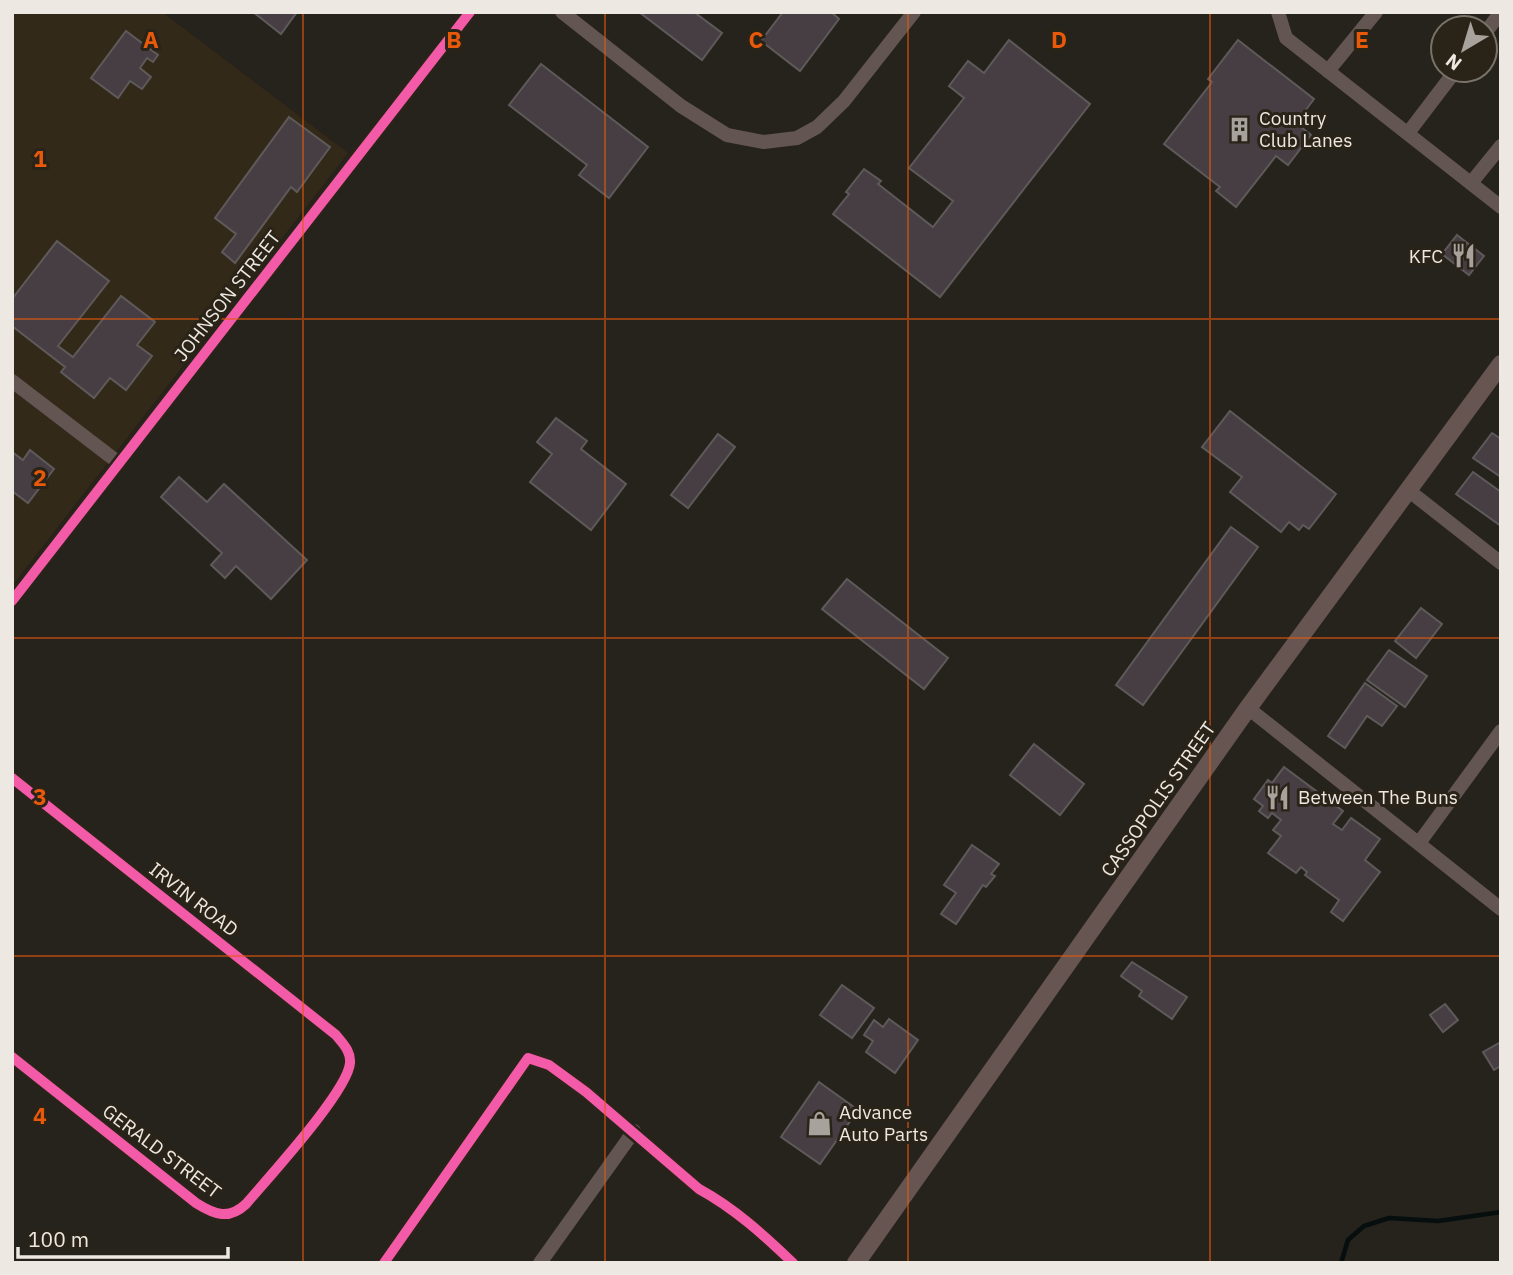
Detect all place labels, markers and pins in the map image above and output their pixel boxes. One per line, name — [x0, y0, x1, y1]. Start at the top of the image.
place label: Country Club Lanes — [1259, 106, 1352, 152]
building icon: Country Club Lanes — [1225, 115, 1253, 143]
restaurant icon: KFC — [1449, 242, 1477, 270]
place label: KFC — [1409, 244, 1443, 268]
restaurant icon: Between The Buns — [1264, 783, 1292, 811]
place label: Between The Buns — [1298, 785, 1458, 809]
place label: Advance Auto Parts — [839, 1100, 928, 1146]
shop icon: Advance Auto Parts — [805, 1109, 833, 1137]

